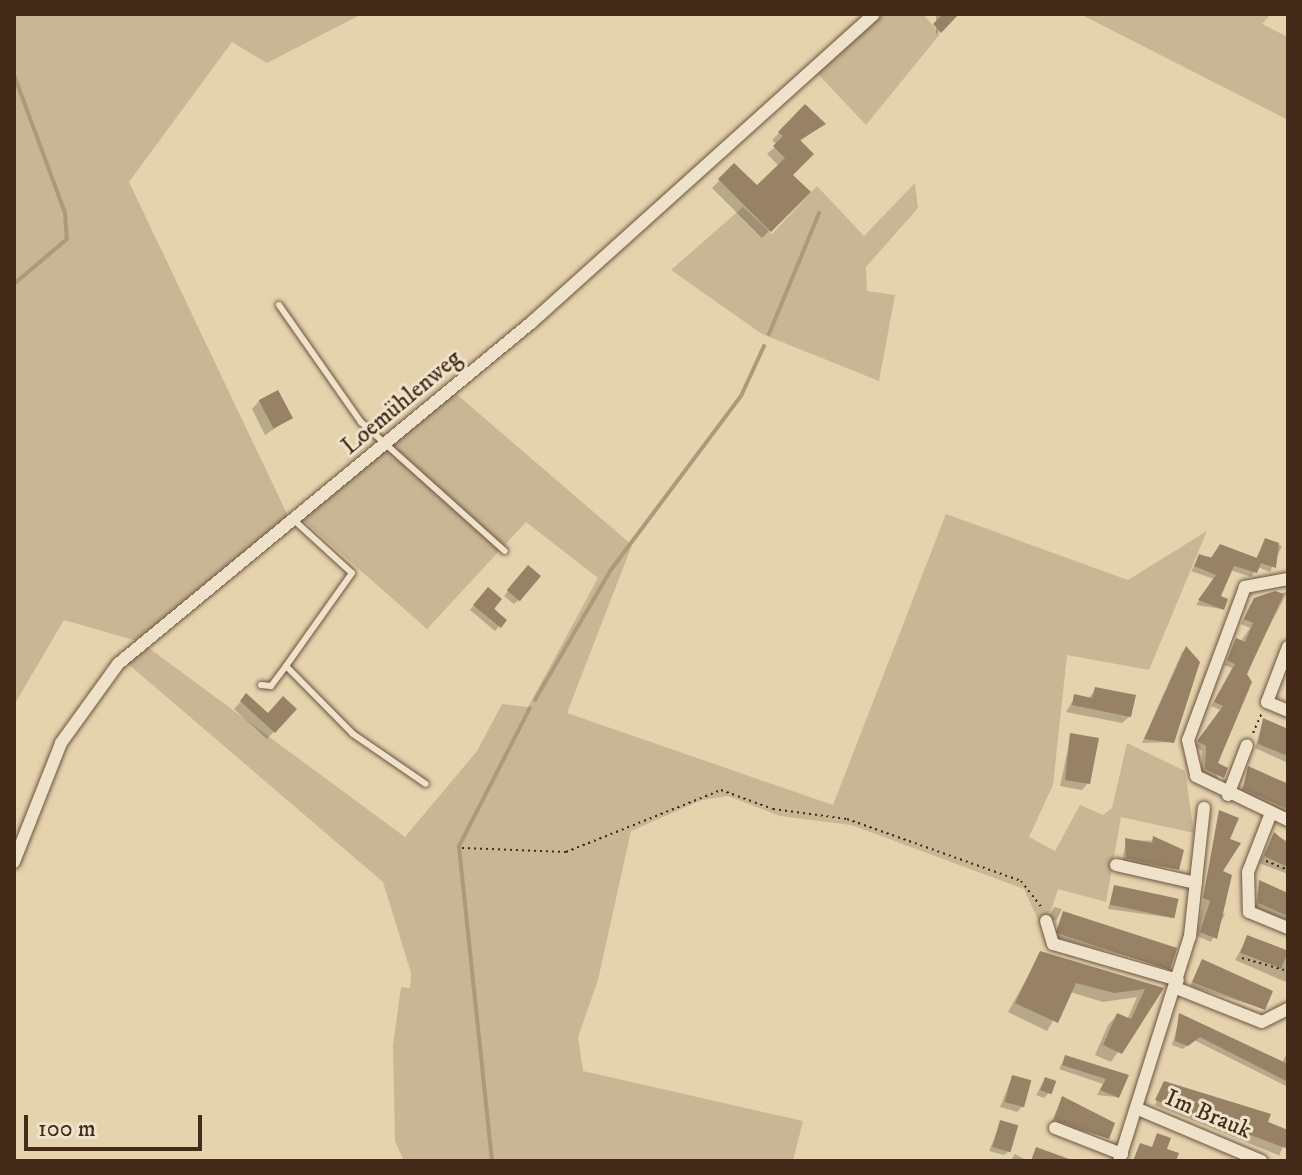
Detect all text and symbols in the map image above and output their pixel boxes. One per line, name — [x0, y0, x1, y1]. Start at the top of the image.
street label: Loemühlenweg — [336, 345, 468, 461]
street label: Im Brauk — [1161, 1084, 1255, 1146]
scale bar — [28, 1099, 206, 1149]
text: 100 m — [38, 1114, 96, 1144]

